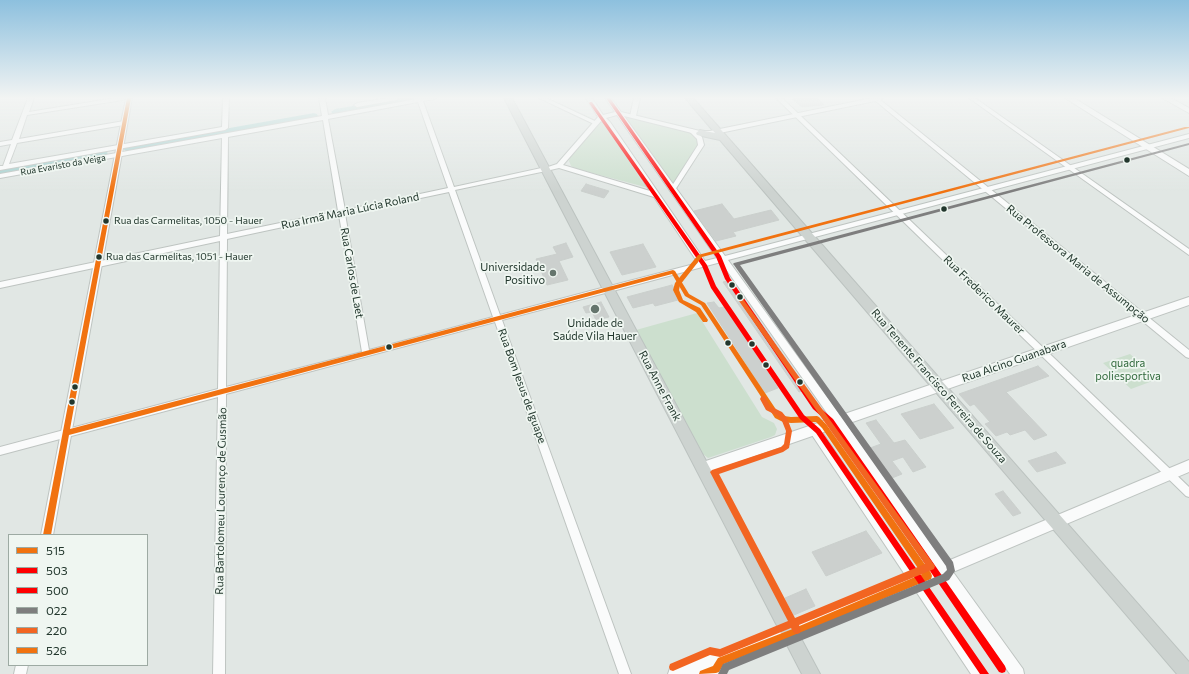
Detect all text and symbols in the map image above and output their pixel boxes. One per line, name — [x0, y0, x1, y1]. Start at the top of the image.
street label: Rua Evaristo da Veiga — [20, 152, 106, 178]
unlabelled marker — [1122, 155, 1132, 165]
street label: Rua Irmã Maria Lúcia Roland — [280, 190, 420, 232]
street label: Rua Professora Maria de Assumpção — [1004, 202, 1152, 326]
unlabelled marker — [939, 204, 949, 214]
place label: Rua das Carmelitas, 1050 - Hauer — [114, 215, 263, 227]
marker: Rua das Carmelitas, 1050 - Hauer — [101, 216, 111, 226]
street label: Rua Carlos de Laet — [338, 227, 366, 319]
place label: Rua das Carmelitas, 1051 - Hauer — [106, 251, 253, 263]
marker: Rua das Carmelitas, 1051 - Hauer — [94, 252, 104, 262]
street label: Rua Frederico Maurer — [941, 253, 1027, 337]
place label: Universidade Positivo — [480, 260, 545, 286]
marker: Universidade Positivo — [548, 268, 558, 278]
unlabelled marker — [727, 280, 737, 290]
unlabelled marker — [735, 292, 745, 302]
marker: Unidade de Saúde Vila Hauer — [589, 303, 601, 315]
street label: Rua Tenente Francisco Ferreira de Souza — [868, 306, 1010, 466]
place label: Unidade de Saúde Vila Hauer — [553, 316, 637, 342]
street label: Rua Bom Jesus de Iguape — [495, 327, 549, 445]
street label: Rua Alcino Guanabara — [960, 337, 1068, 385]
unlabelled marker — [723, 338, 733, 348]
unlabelled marker — [747, 339, 757, 349]
unlabelled marker — [384, 342, 394, 352]
street label: Rua Anne Frank — [636, 349, 684, 423]
park label: quadra poliesportiva — [1095, 356, 1161, 382]
unlabelled marker — [761, 360, 771, 370]
unlabelled marker — [795, 377, 805, 387]
unlabelled marker — [70, 382, 80, 392]
unlabelled marker — [67, 397, 77, 407]
street label: Rua Bartolomeu Lourenço de Gusmão — [213, 407, 229, 595]
legend — [8, 534, 148, 666]
text: 515 — [46, 543, 65, 557]
text: 503 — [46, 563, 68, 577]
text: 500 — [46, 583, 69, 597]
text: 022 — [46, 603, 67, 617]
text: 220 — [46, 623, 67, 637]
text: 526 — [46, 643, 67, 657]

